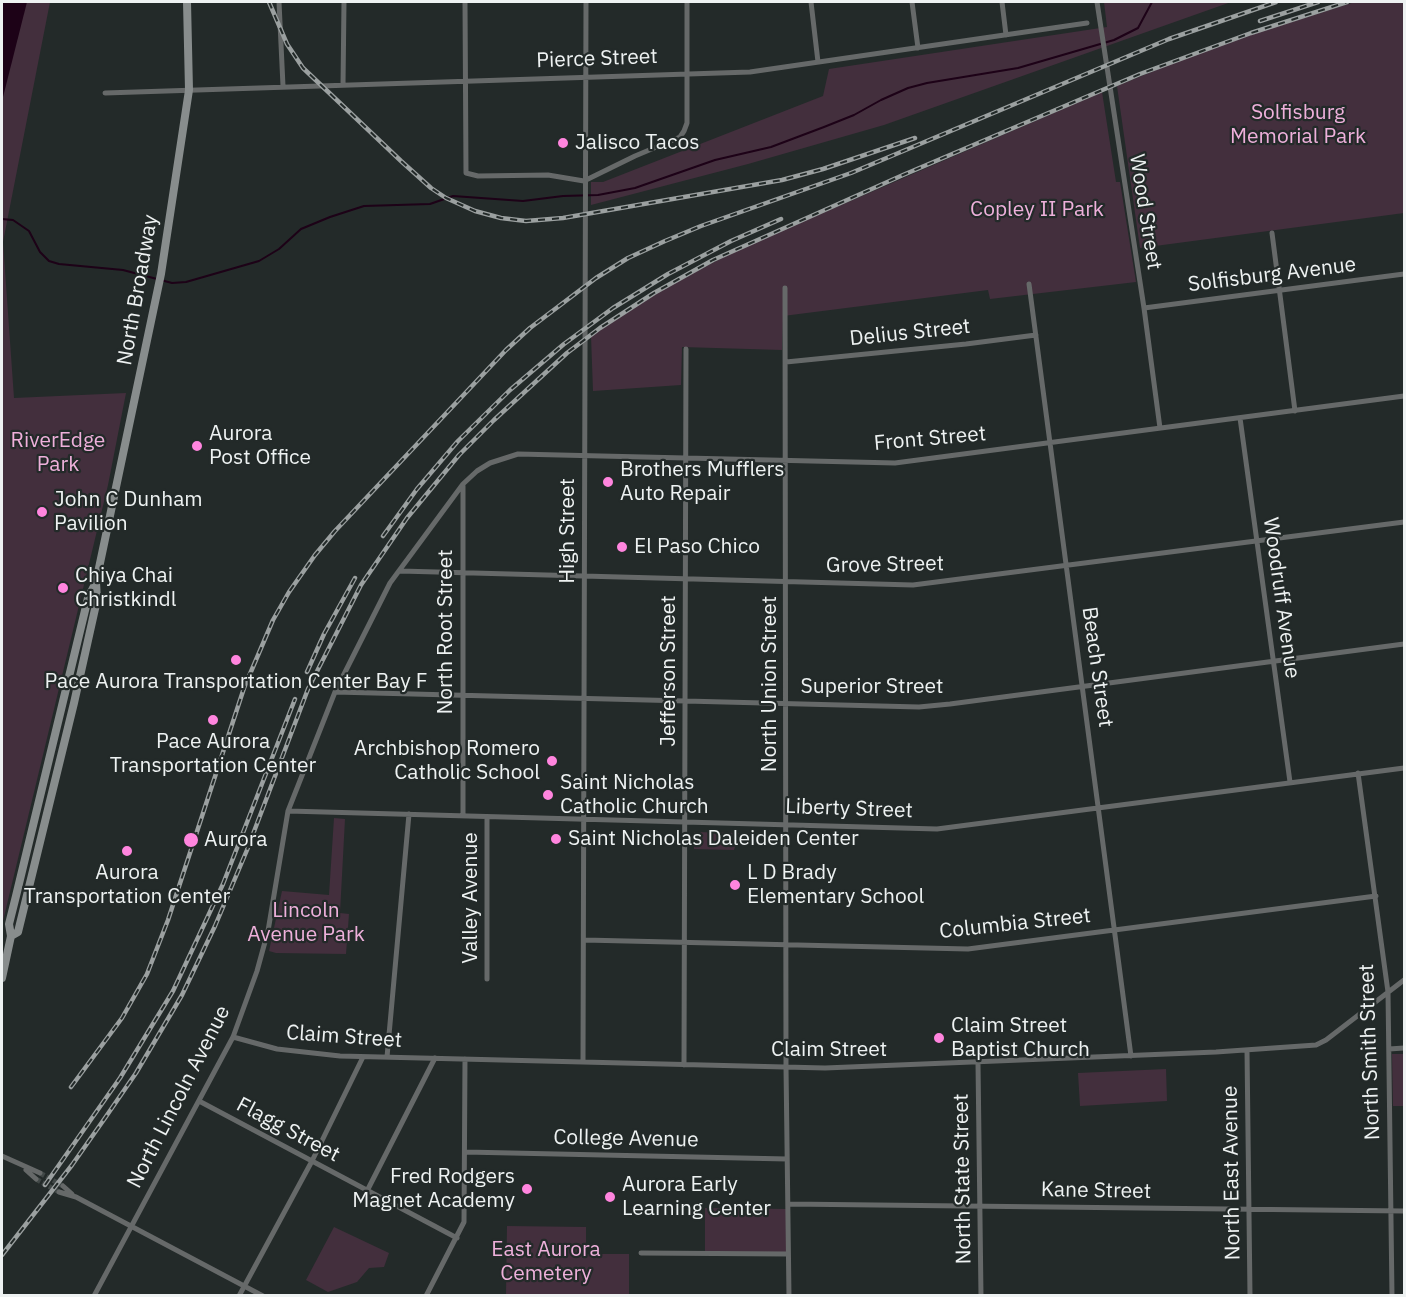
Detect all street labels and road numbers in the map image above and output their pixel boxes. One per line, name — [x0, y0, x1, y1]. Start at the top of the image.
street label: Pierce Street — [536, 44, 658, 74]
street label: Wood Street — [1123, 152, 1167, 272]
street label: North Broadway — [112, 213, 164, 367]
street label: Solfisburg Avenue — [1186, 252, 1358, 298]
street label: Delius Street — [848, 314, 972, 352]
street label: Front Street — [873, 422, 987, 456]
street label: High Street — [555, 478, 581, 584]
street label: Woodruff Avenue — [1257, 516, 1305, 680]
street label: North Root Street — [433, 549, 459, 715]
street label: Grove Street — [826, 551, 944, 579]
street label: Jefferson Street — [656, 595, 682, 747]
street label: North Union Street — [757, 596, 783, 772]
street label: Beach Street — [1076, 605, 1118, 729]
street label: Superior Street — [801, 674, 943, 700]
street label: Liberty Street — [785, 794, 913, 824]
street label: Valley Avenue — [458, 832, 484, 964]
street label: Columbia Street — [938, 904, 1092, 944]
street label: North Smith Street — [1354, 963, 1386, 1141]
street label: North Lincoln Avenue — [122, 1002, 236, 1192]
street label: Claim Street — [285, 1020, 403, 1054]
street label: Claim Street — [771, 1037, 887, 1063]
street label: North East Avenue — [1218, 1085, 1246, 1261]
street label: Flagg Street — [232, 1092, 344, 1168]
street label: North State Street — [949, 1093, 977, 1265]
street label: College Avenue — [553, 1125, 699, 1153]
street label: Kane Street — [1041, 1177, 1151, 1205]

